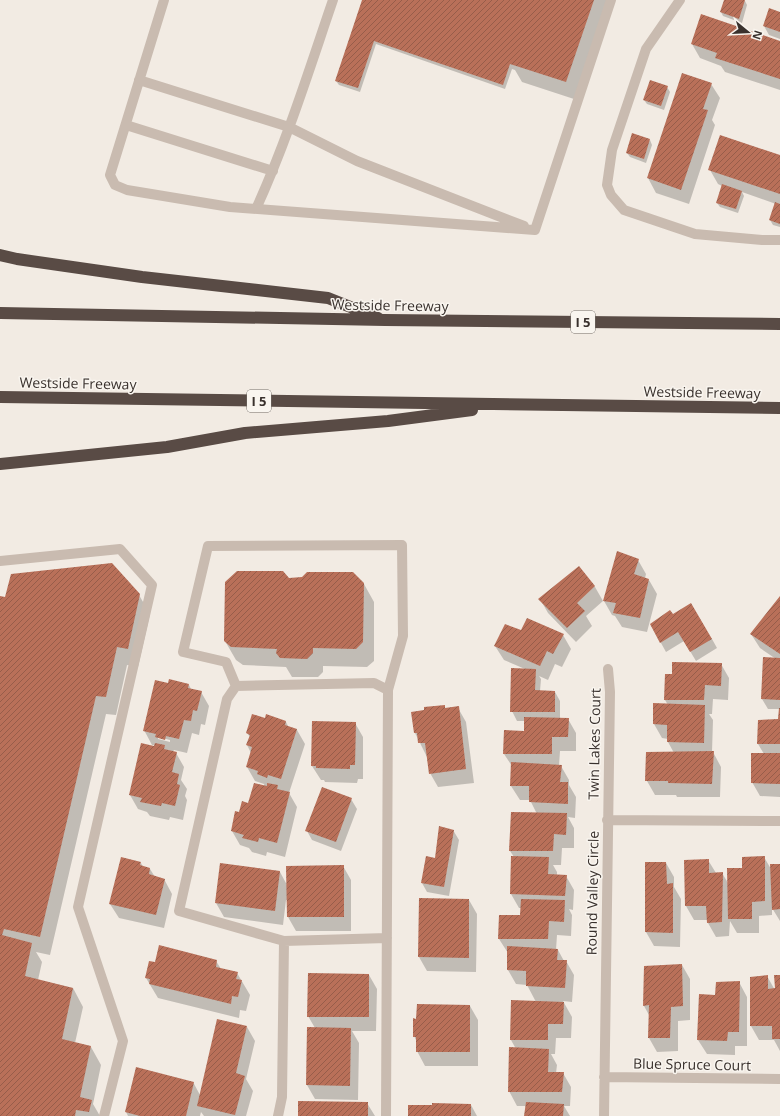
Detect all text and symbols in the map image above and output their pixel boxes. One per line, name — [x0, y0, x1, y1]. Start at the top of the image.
north arrow — [728, 12, 768, 52]
text: N — [749, 29, 767, 42]
street label: Westside Freeway — [331, 294, 450, 316]
road number: I 5 — [571, 311, 595, 333]
street label: Westside Freeway — [19, 372, 138, 394]
street label: Westside Freeway — [643, 381, 762, 403]
road number: I 5 — [247, 390, 271, 412]
street label: Twin Lakes Court — [584, 688, 604, 800]
street label: Round Valley Circle — [581, 831, 603, 955]
street label: Blue Spruce Court — [633, 1053, 751, 1075]

